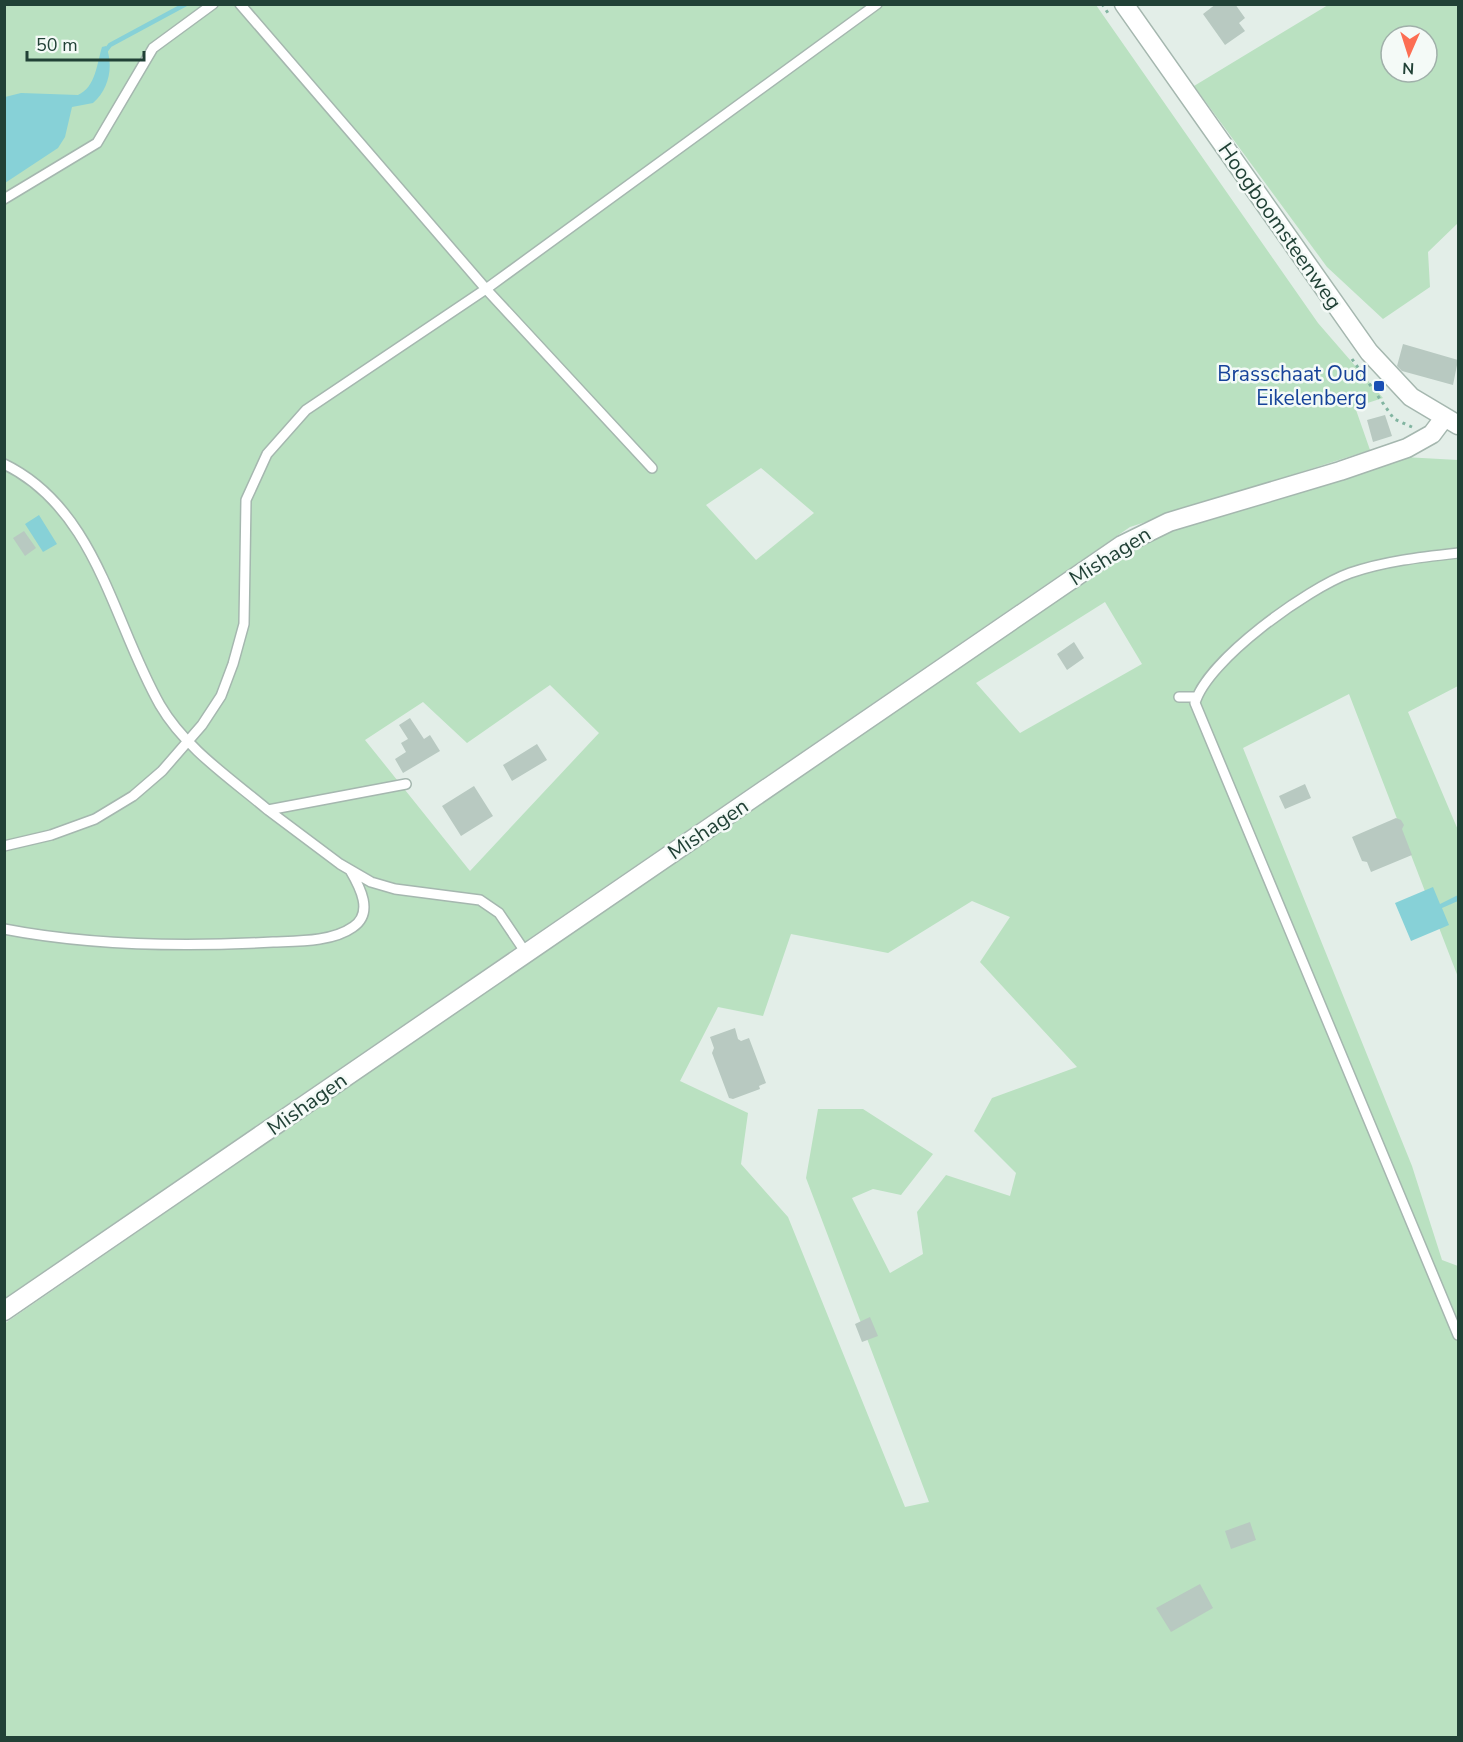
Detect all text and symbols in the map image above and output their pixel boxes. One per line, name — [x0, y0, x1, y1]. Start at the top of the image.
scale bar — [27, 24, 144, 62]
north arrow — [1379, 24, 1439, 84]
text: 50 m — [36, 33, 78, 57]
text: N — [1402, 57, 1415, 79]
street label: Hoogboomsteenweg — [1212, 137, 1348, 315]
place label: Brasschaat Oud Eikelenberg — [1217, 360, 1367, 412]
marker: Brasschaat Oud Eikelenberg — [1372, 379, 1386, 393]
street label: Mishagen — [1064, 520, 1156, 592]
street label: Mishagen — [662, 792, 754, 866]
street label: Mishagen — [262, 1066, 352, 1142]

